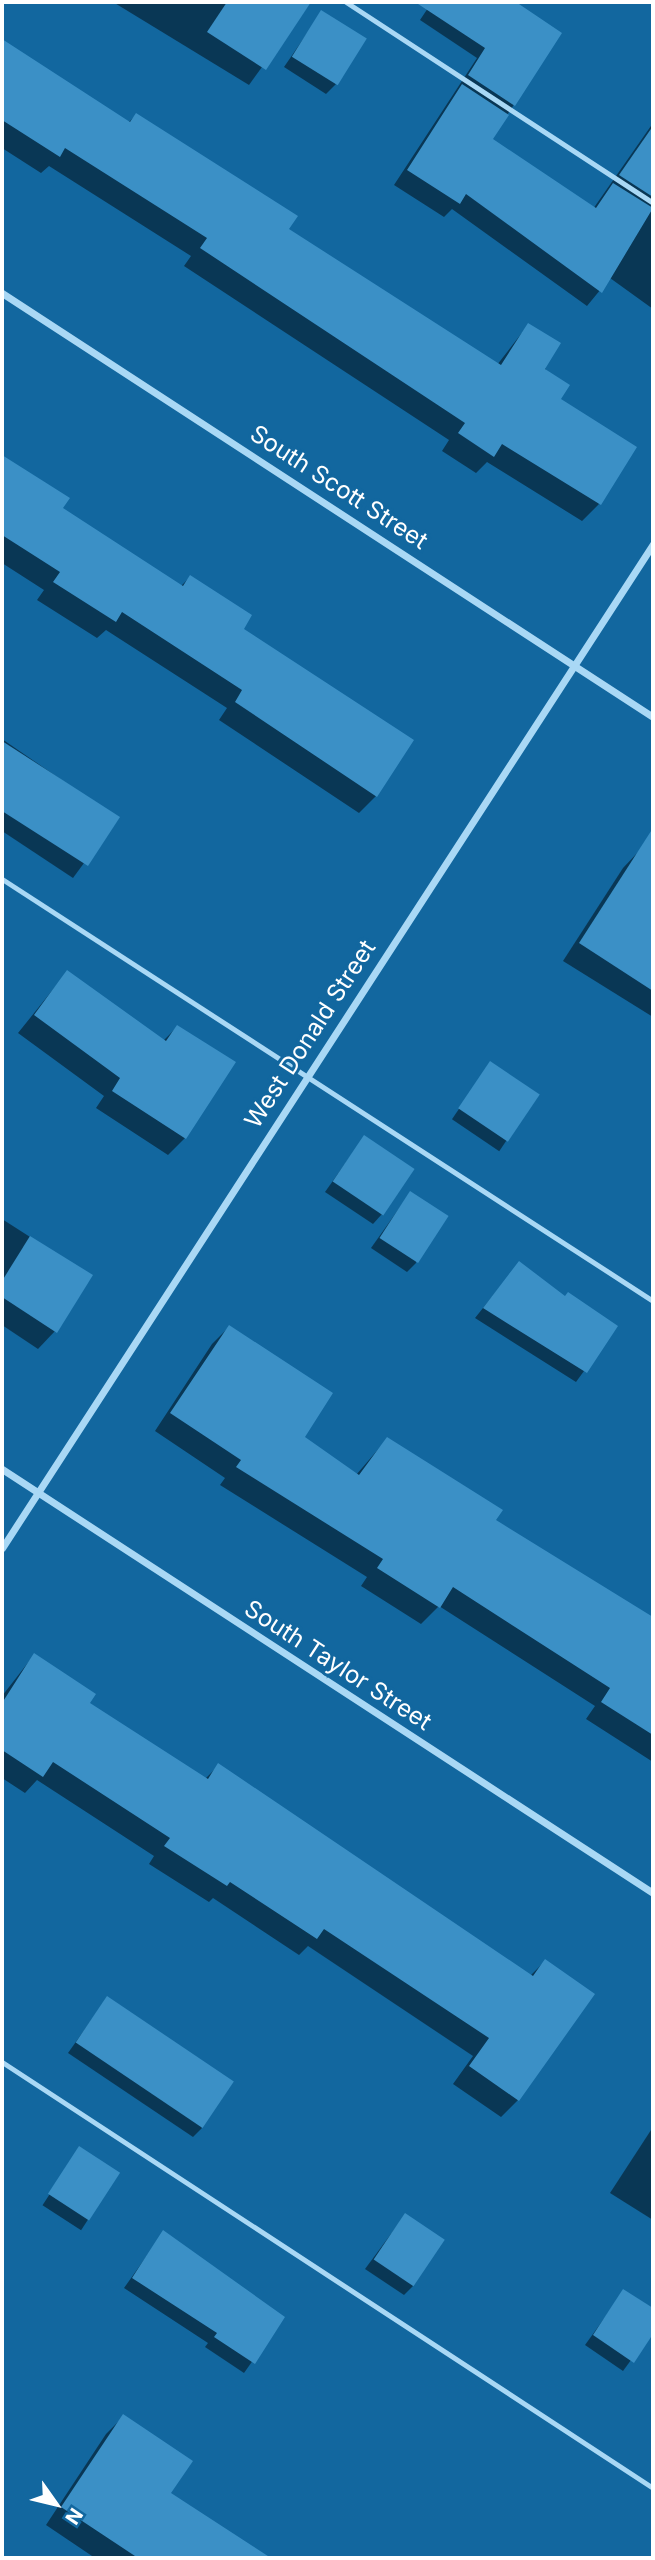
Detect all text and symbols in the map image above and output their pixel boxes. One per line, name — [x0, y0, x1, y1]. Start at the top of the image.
street label: South Scott Street — [245, 419, 433, 555]
street label: West Donald Street — [239, 935, 381, 1133]
street label: South Taylor Street — [239, 1594, 437, 1736]
north arrow — [21, 2469, 91, 2539]
text: N — [60, 2504, 87, 2528]

